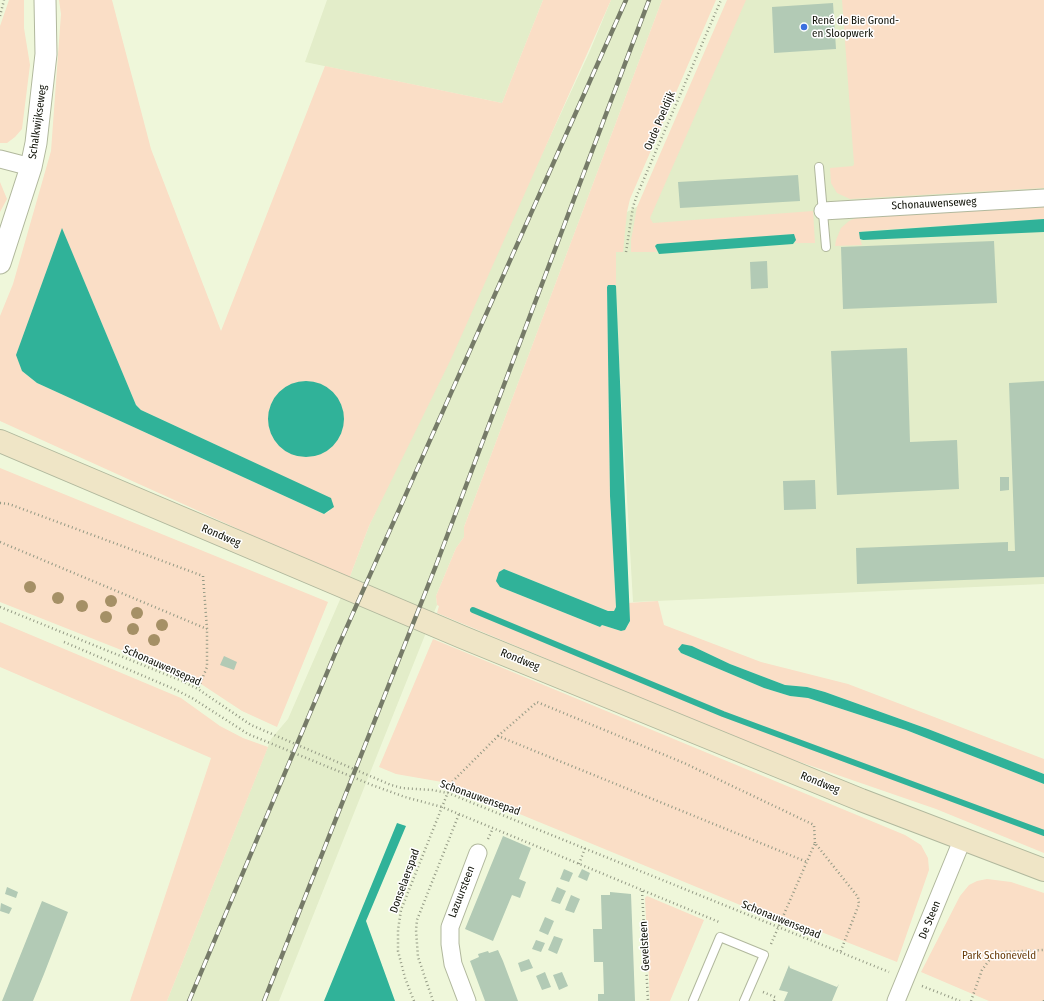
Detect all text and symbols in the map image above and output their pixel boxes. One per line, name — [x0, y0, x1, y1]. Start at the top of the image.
place label: René de Bie Grond- en Sloopwerk — [812, 14, 899, 40]
marker: René de Bie Grond- en Sloopwerk — [799, 22, 809, 32]
street label: Schalkwijkseweg — [26, 84, 50, 160]
street label: Oude Poeldijk — [642, 90, 678, 152]
street label: Schonauwenseweg — [891, 195, 977, 213]
street label: Rondweg — [199, 522, 243, 550]
street label: Schonauwensepad — [121, 643, 203, 689]
street label: Rondweg — [498, 646, 542, 674]
street label: Rondweg — [798, 769, 842, 797]
street label: Schonauwensepad — [438, 777, 522, 819]
street label: Donselaerspad — [387, 847, 423, 915]
street label: Lazuursteen — [446, 864, 478, 920]
street label: Schonauwensepad — [739, 898, 823, 942]
street label: De Steen — [916, 899, 944, 941]
street label: Gevelsteen — [637, 921, 653, 971]
park label: Park Schoneveld — [962, 949, 1036, 963]

